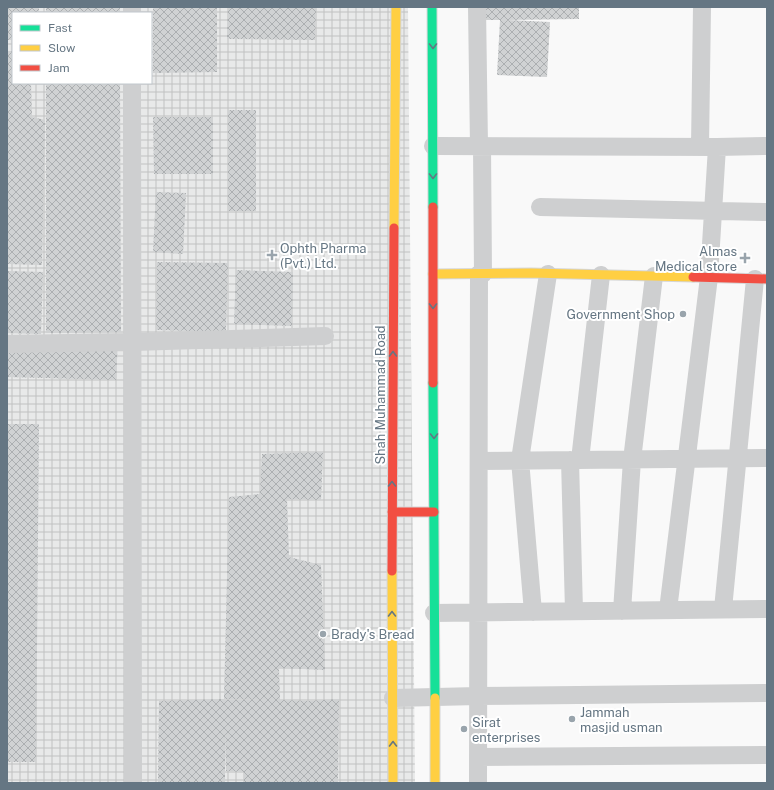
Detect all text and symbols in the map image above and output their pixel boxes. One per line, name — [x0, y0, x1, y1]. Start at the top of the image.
legend — [12, 12, 152, 84]
text: Fast — [48, 21, 73, 35]
text: Slow — [48, 41, 76, 55]
one-way arrow — [428, 43, 437, 49]
text: Jam — [48, 61, 70, 75]
one-way arrow — [429, 173, 437, 179]
place label: Ophth Pharma (Pvt.) Ltd. — [280, 241, 367, 271]
place label: Almas Medical store — [655, 244, 737, 274]
marker: Ophth Pharma (Pvt.) Ltd. — [267, 250, 277, 260]
marker: Almas Medical store — [740, 253, 750, 263]
one-way arrow — [429, 303, 437, 309]
place label: Government Shop — [567, 307, 675, 322]
marker: Government Shop — [678, 309, 688, 319]
street label: Shah Muhammad Road — [373, 325, 388, 465]
one-way arrow — [389, 351, 397, 357]
one-way arrow — [430, 433, 438, 439]
one-way arrow — [388, 481, 396, 487]
one-way arrow — [388, 611, 396, 617]
place label: Brady's Bread — [331, 627, 414, 642]
marker: Brady's Bread — [318, 629, 328, 639]
place label: Jammah masjid usman — [580, 705, 663, 735]
marker: Jammah masjid usman — [567, 714, 577, 724]
place label: Sirat enterprises — [472, 715, 540, 745]
marker: Sirat enterprises — [459, 724, 469, 734]
one-way arrow — [389, 741, 397, 747]

